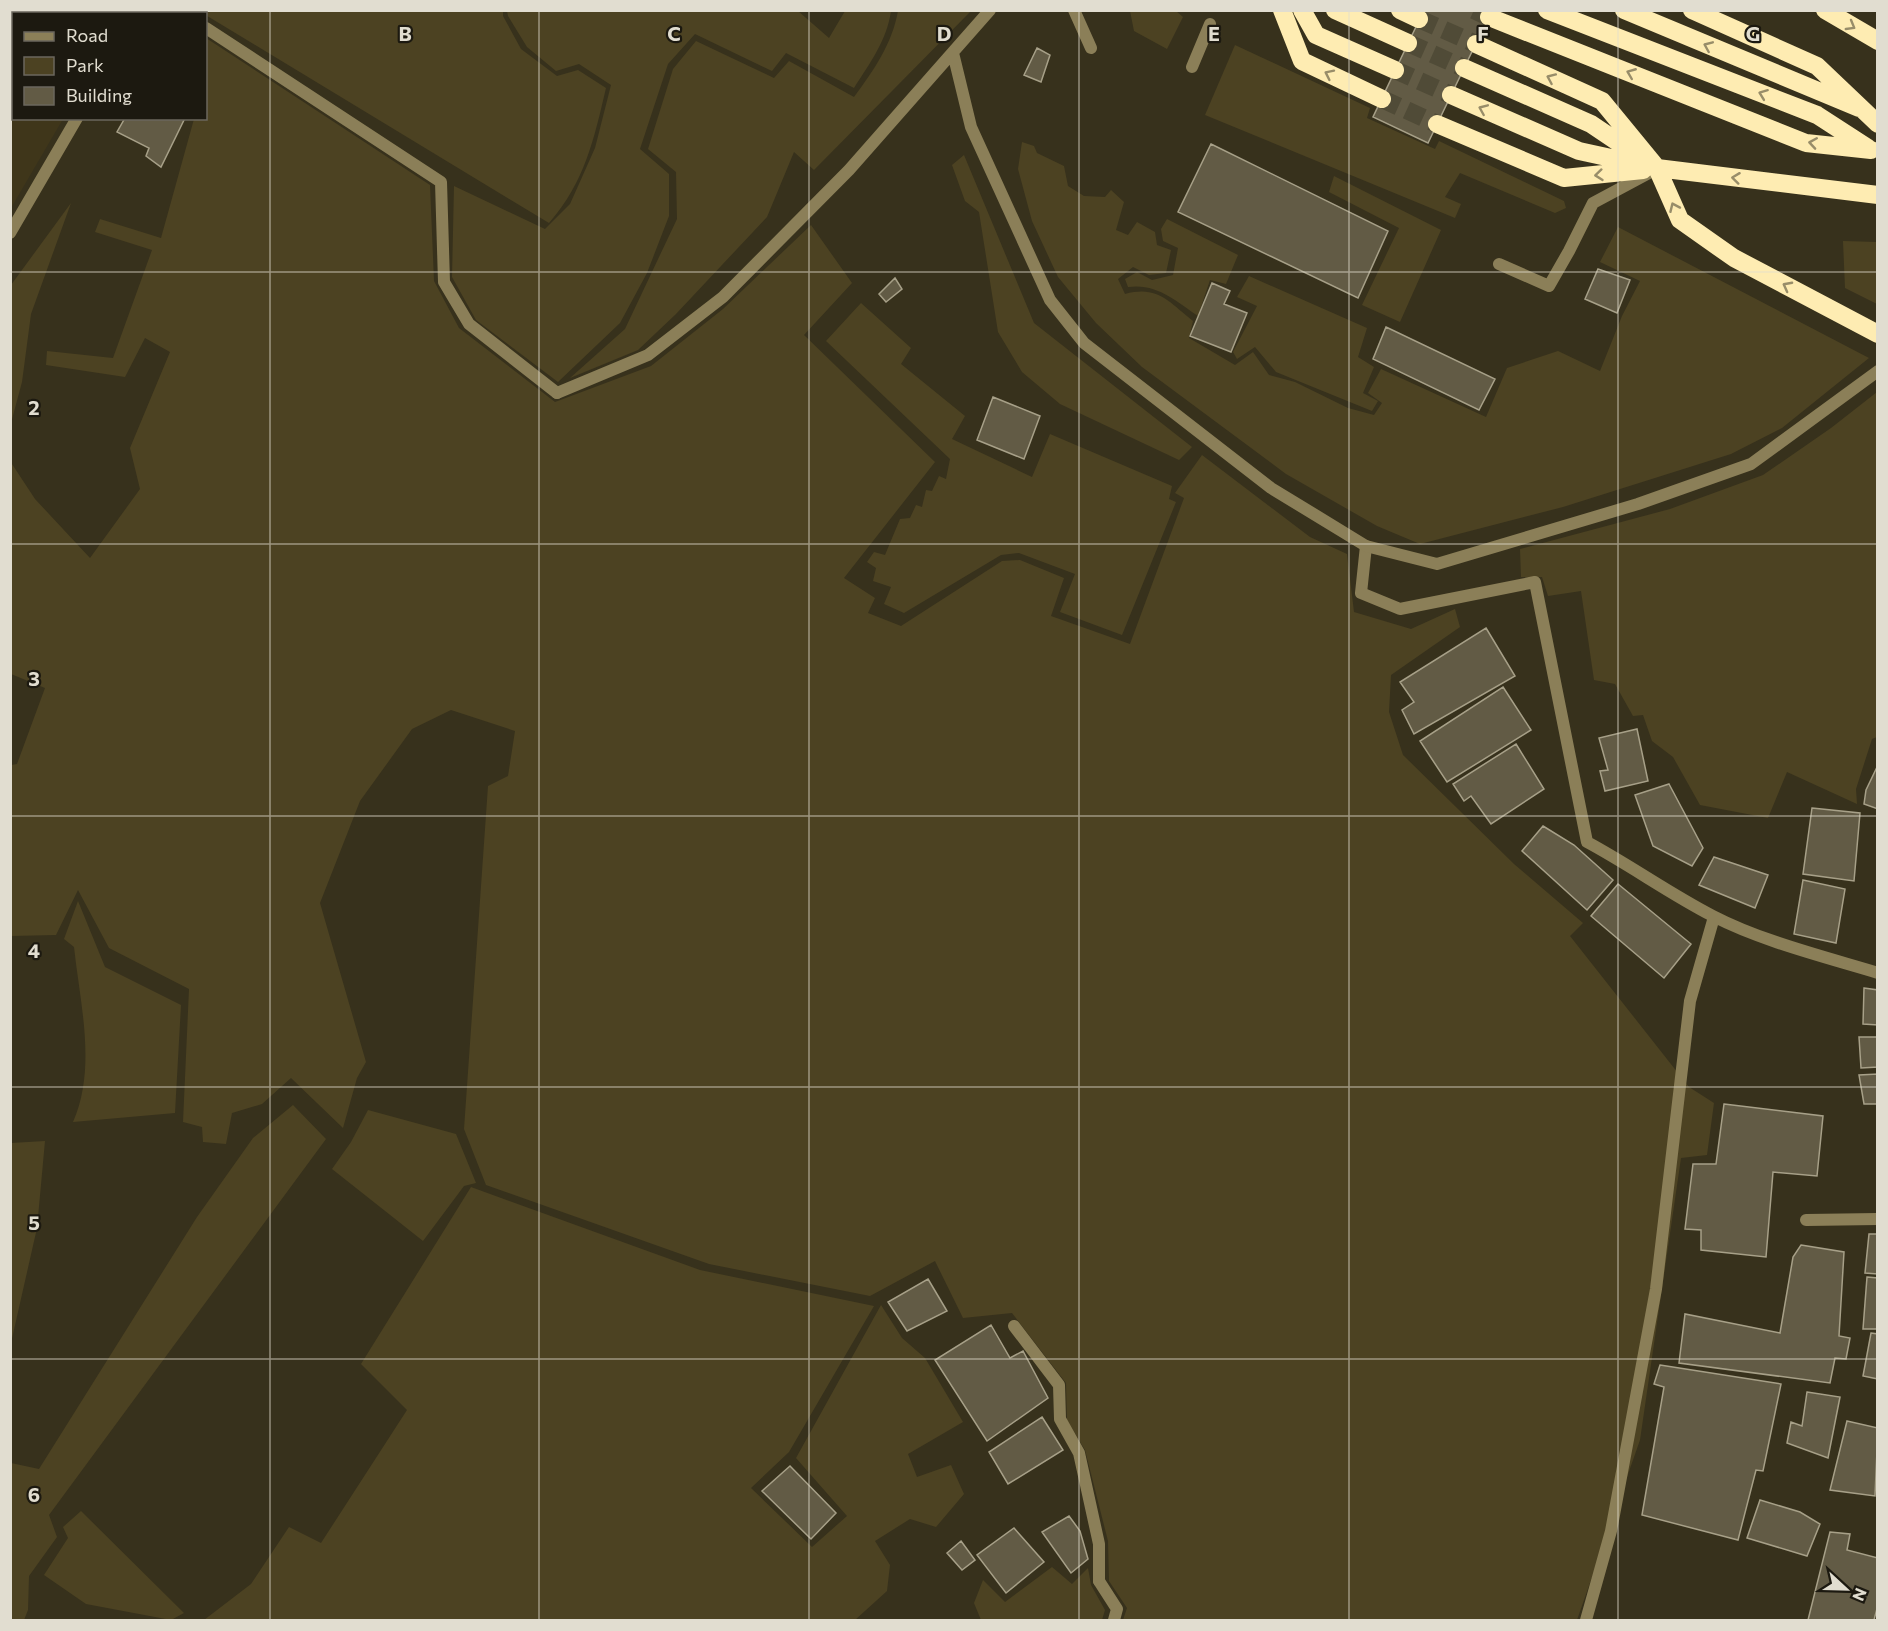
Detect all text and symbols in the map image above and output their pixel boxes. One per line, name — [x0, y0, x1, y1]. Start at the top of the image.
legend — [12, 12, 207, 120]
one-way arrow — [1845, 19, 1855, 30]
text: B — [398, 21, 412, 45]
text: C — [667, 21, 681, 45]
text: D — [937, 21, 951, 45]
text: E — [1208, 21, 1220, 45]
text: F — [1477, 21, 1489, 45]
text: G — [1746, 21, 1760, 45]
text: Road — [66, 24, 108, 46]
one-way arrow — [1703, 41, 1714, 53]
text: Park — [66, 54, 104, 76]
one-way arrow — [1626, 68, 1637, 81]
one-way arrow — [1324, 69, 1335, 81]
one-way arrow — [1547, 73, 1558, 85]
text: Building — [66, 84, 132, 106]
one-way arrow — [1759, 89, 1769, 102]
one-way arrow — [1479, 104, 1490, 116]
one-way arrow — [1808, 138, 1817, 150]
one-way arrow — [1594, 168, 1603, 181]
one-way arrow — [1731, 172, 1741, 185]
one-way arrow — [1669, 203, 1681, 214]
one-way arrow — [1782, 282, 1793, 293]
text: 2 — [28, 395, 40, 419]
text: 3 — [28, 666, 40, 690]
text: 4 — [28, 938, 40, 962]
text: 5 — [28, 1210, 40, 1234]
text: 6 — [28, 1482, 40, 1506]
north arrow — [1816, 1559, 1876, 1619]
text: N — [1849, 1586, 1871, 1604]

